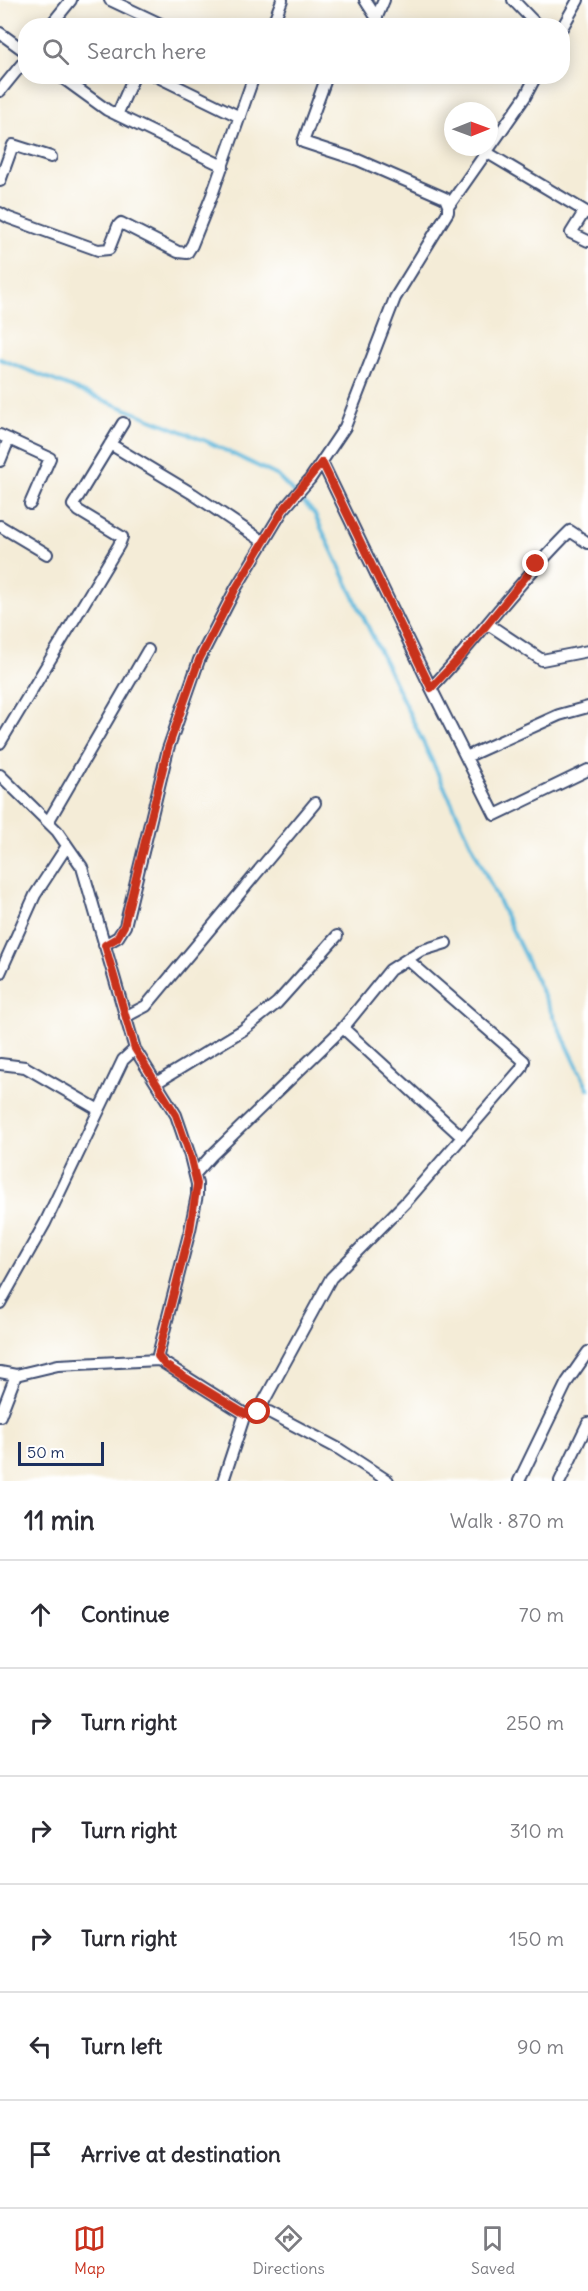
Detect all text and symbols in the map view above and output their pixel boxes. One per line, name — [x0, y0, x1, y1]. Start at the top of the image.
search box — [18, 18, 570, 84]
icon: search — [39, 35, 72, 68]
text: Search here — [87, 37, 206, 65]
north arrow — [444, 102, 498, 156]
route end — [522, 550, 548, 576]
route start — [244, 1398, 270, 1424]
scale bar — [18, 1439, 104, 1466]
text: 50 m — [27, 1442, 65, 1462]
text: 11 min — [24, 1504, 95, 1537]
text: Walk · 870 m — [450, 1508, 564, 1533]
icon: ahead — [24, 1598, 57, 1631]
text: Continue — [81, 1600, 170, 1628]
text: 70 m — [519, 1602, 564, 1627]
icon: right — [24, 1706, 57, 1739]
text: Turn right — [81, 1708, 177, 1736]
text: 250 m — [506, 1710, 564, 1735]
icon: right — [24, 1814, 57, 1847]
text: Turn right — [81, 1816, 177, 1844]
text: 310 m — [509, 1818, 564, 1843]
icon: right — [24, 1922, 57, 1955]
text: Turn right — [81, 1924, 177, 1952]
text: 150 m — [509, 1926, 564, 1951]
icon: left — [24, 2030, 57, 2063]
text: Turn left — [81, 2032, 162, 2060]
text: 90 m — [517, 2034, 564, 2059]
icon: arrive — [24, 2138, 57, 2171]
text: Arrive at destination — [81, 2140, 281, 2168]
tab: Map — [73, 2222, 106, 2278]
tab: Directions — [252, 2222, 325, 2278]
tab: Saved — [471, 2222, 515, 2278]

